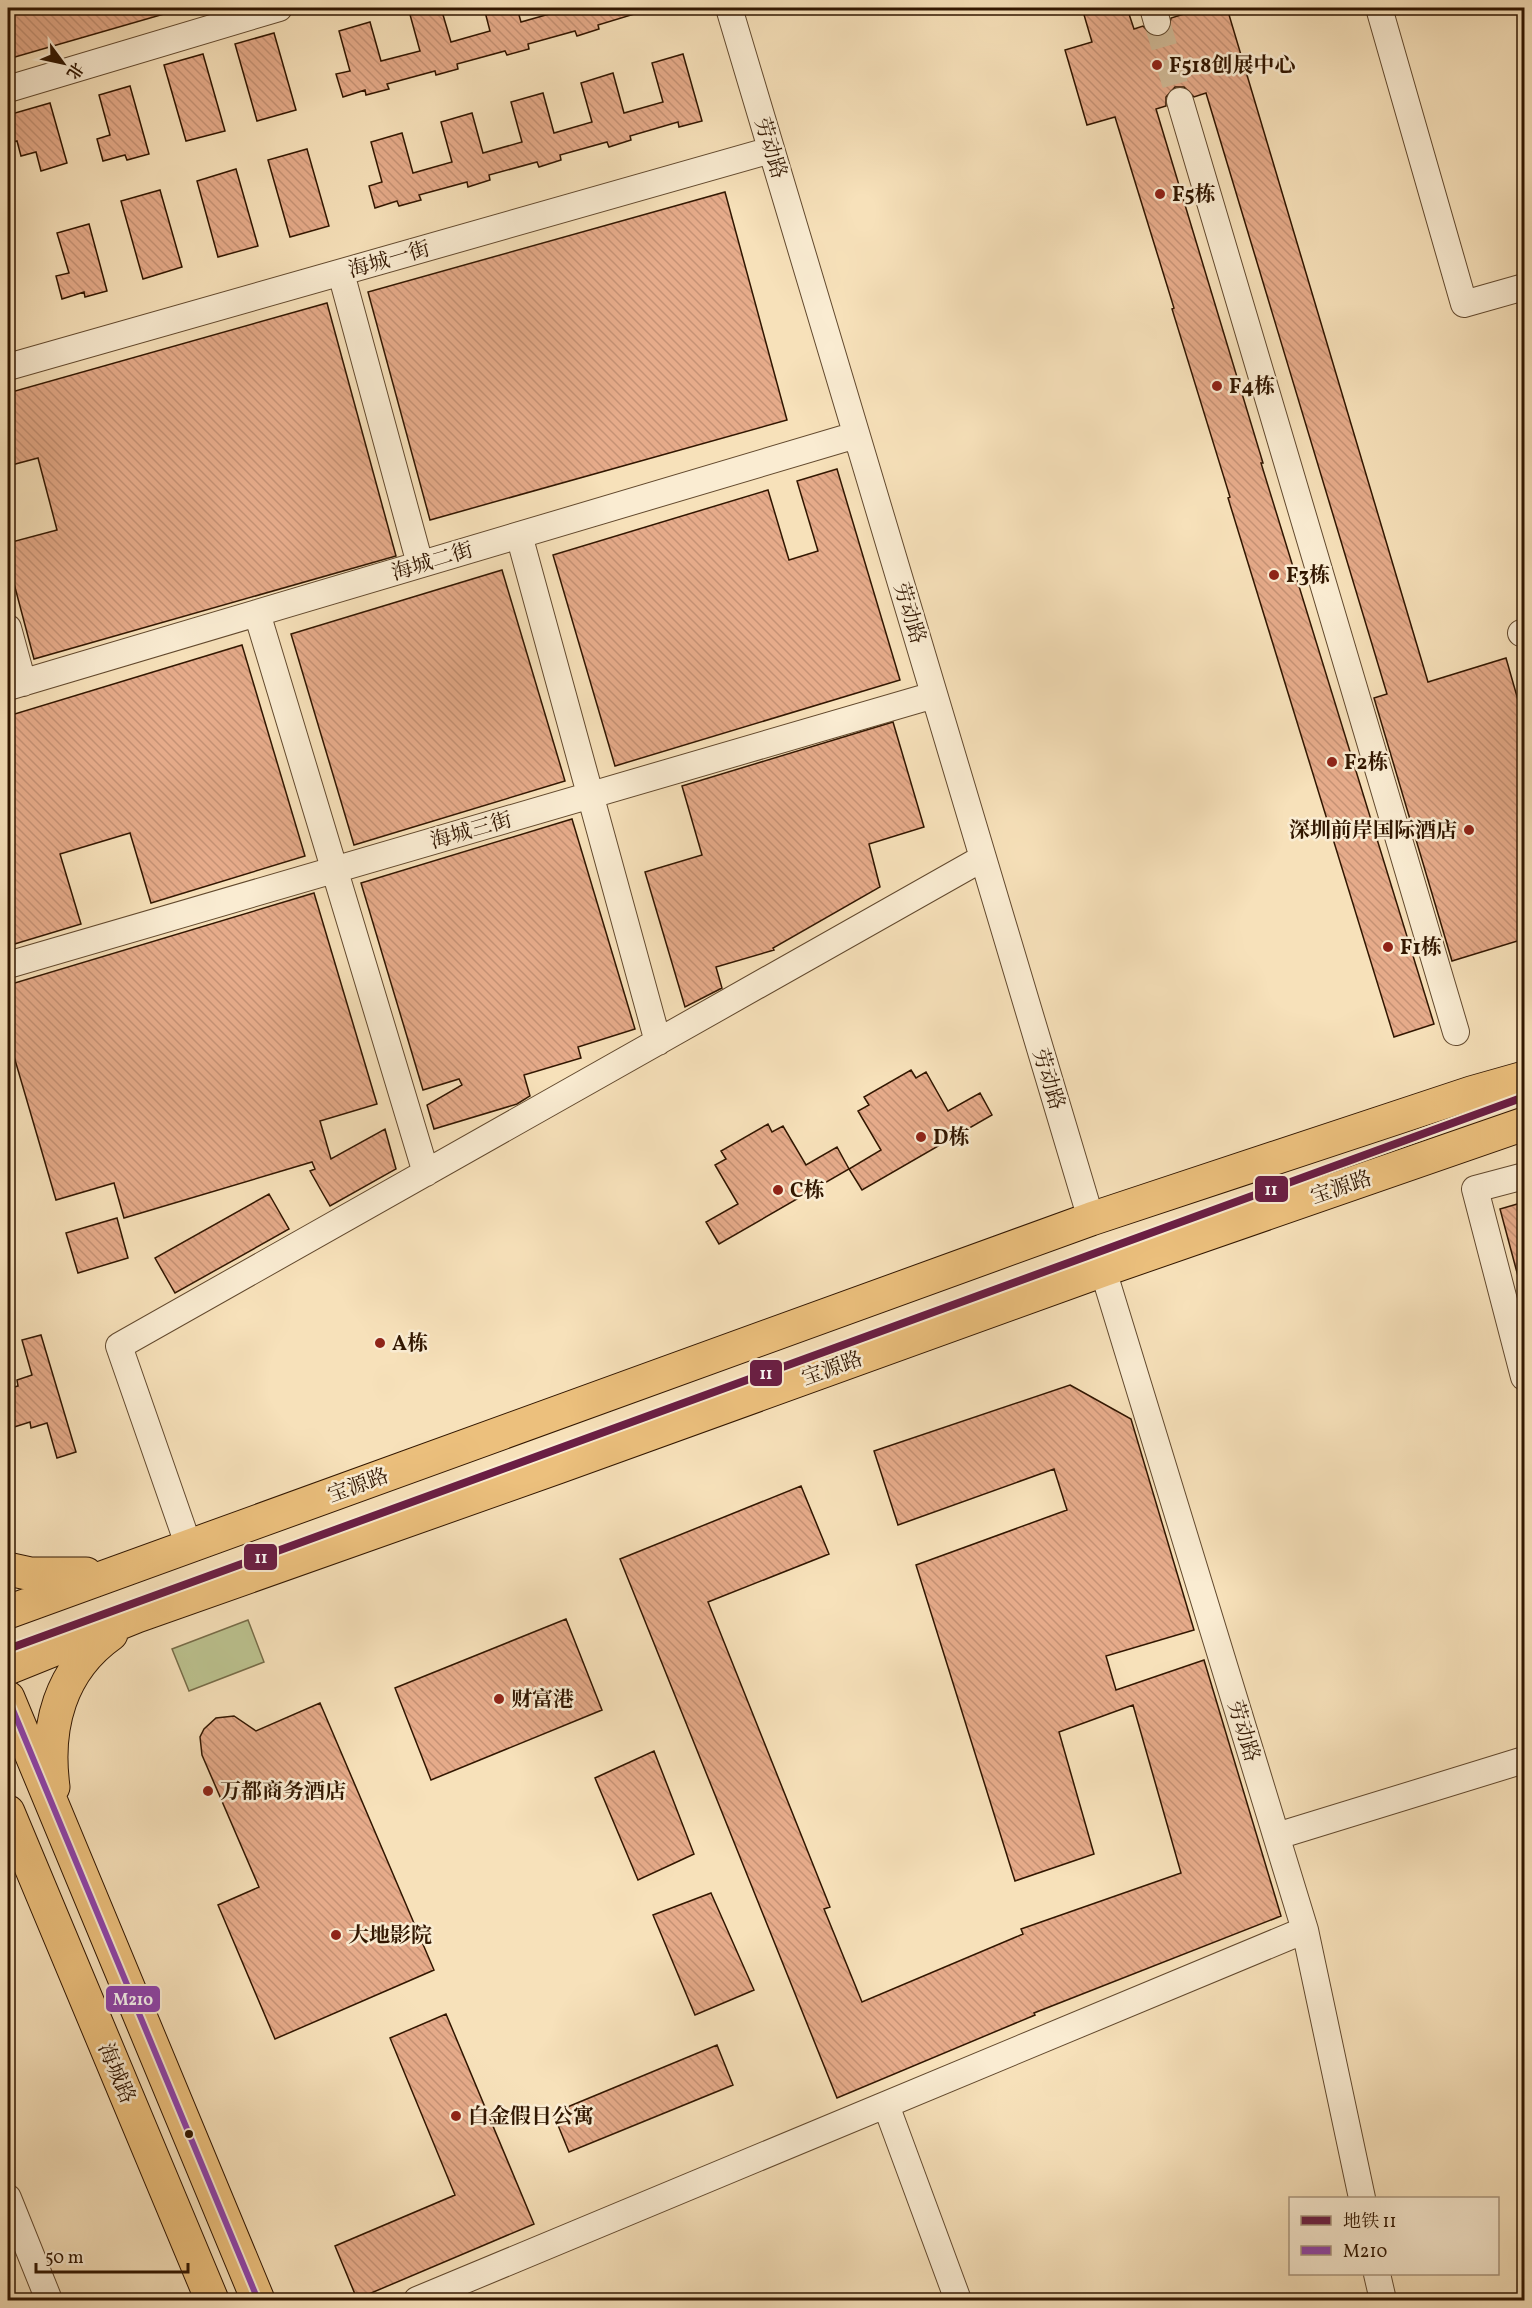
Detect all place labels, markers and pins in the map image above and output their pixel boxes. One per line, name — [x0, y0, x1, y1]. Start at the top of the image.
place label: F518创展中心 — [1169, 52, 1295, 81]
marker: F518创展中心 — [1150, 58, 1164, 72]
place label: F5栋 — [1172, 181, 1216, 210]
marker: F5栋 — [1153, 187, 1167, 201]
place label: F4栋 — [1229, 373, 1275, 402]
marker: F4栋 — [1210, 379, 1224, 393]
place label: F3栋 — [1286, 562, 1330, 591]
marker: F3栋 — [1267, 568, 1281, 582]
place label: F2栋 — [1344, 749, 1388, 778]
marker: F2栋 — [1325, 755, 1339, 769]
place label: 深圳前岸国际酒店 — [1289, 817, 1457, 846]
marker: 深圳前岸国际酒店 — [1462, 823, 1476, 837]
place label: F1栋 — [1400, 934, 1442, 963]
marker: F1栋 — [1381, 940, 1395, 954]
place label: D栋 — [933, 1124, 969, 1153]
marker: D栋 — [914, 1130, 928, 1144]
place label: C栋 — [790, 1177, 825, 1206]
marker: C栋 — [771, 1183, 785, 1197]
place label: A栋 — [392, 1330, 428, 1359]
marker: A栋 — [373, 1336, 387, 1350]
place label: 财富港 — [511, 1686, 574, 1715]
marker: 财富港 — [492, 1692, 506, 1706]
place label: 万都商务酒店 — [220, 1778, 346, 1807]
marker: 万都商务酒店 — [201, 1784, 215, 1798]
place label: 大地影院 — [348, 1922, 432, 1951]
marker: 大地影院 — [329, 1928, 343, 1942]
place label: 白金假日公寓 — [468, 2103, 594, 2132]
marker: 白金假日公寓 — [449, 2109, 463, 2123]
unlabelled marker — [183, 2128, 195, 2140]

